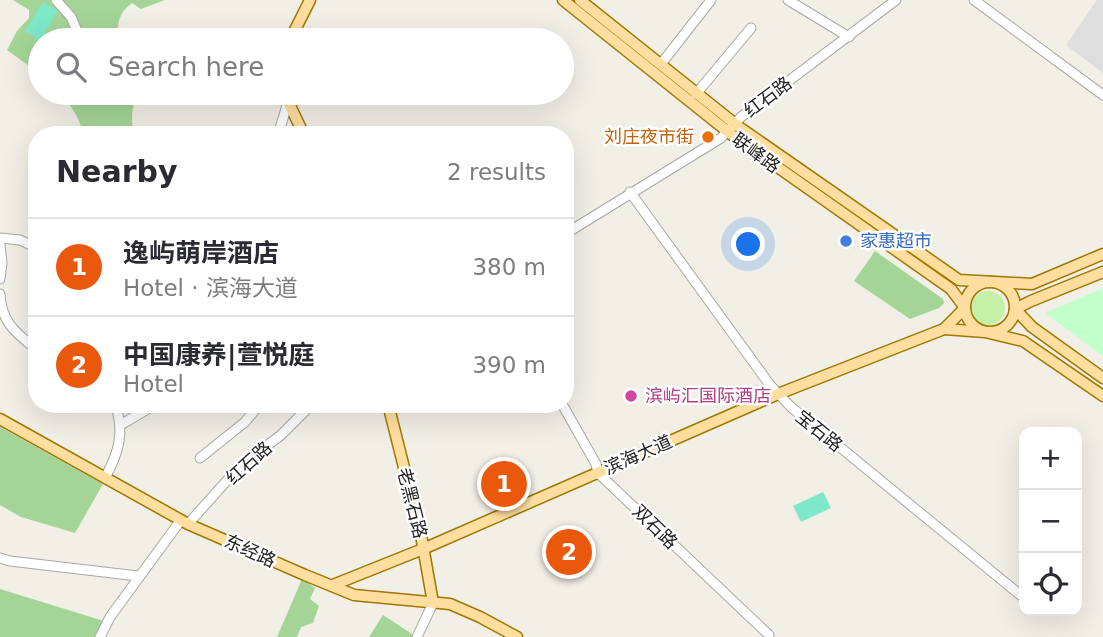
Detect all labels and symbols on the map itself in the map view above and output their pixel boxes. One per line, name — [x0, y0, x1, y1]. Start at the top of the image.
street label: 红石路 — [740, 72, 796, 121]
place label: 刘庄夜市街 — [604, 126, 694, 147]
street label: 联峰路 — [728, 128, 784, 177]
marker: 刘庄夜市街 — [700, 129, 716, 145]
your location — [731, 227, 765, 261]
place label: 家惠超市 — [860, 230, 932, 251]
marker: 家惠超市 — [838, 233, 854, 249]
place label: 滨屿汇国际酒店 — [645, 385, 771, 406]
marker: 滨屿汇国际酒店 — [623, 388, 639, 404]
street label: 宝石路 — [792, 405, 847, 456]
street label: 滨海大道 — [601, 430, 675, 479]
street label: 红石路 — [222, 437, 276, 488]
pin: 1 — [481, 458, 527, 510]
street label: 老黑石路 — [394, 465, 431, 540]
street label: 双石路 — [629, 500, 682, 553]
pin: 2 — [546, 526, 592, 578]
street label: 东经路 — [221, 530, 279, 571]

